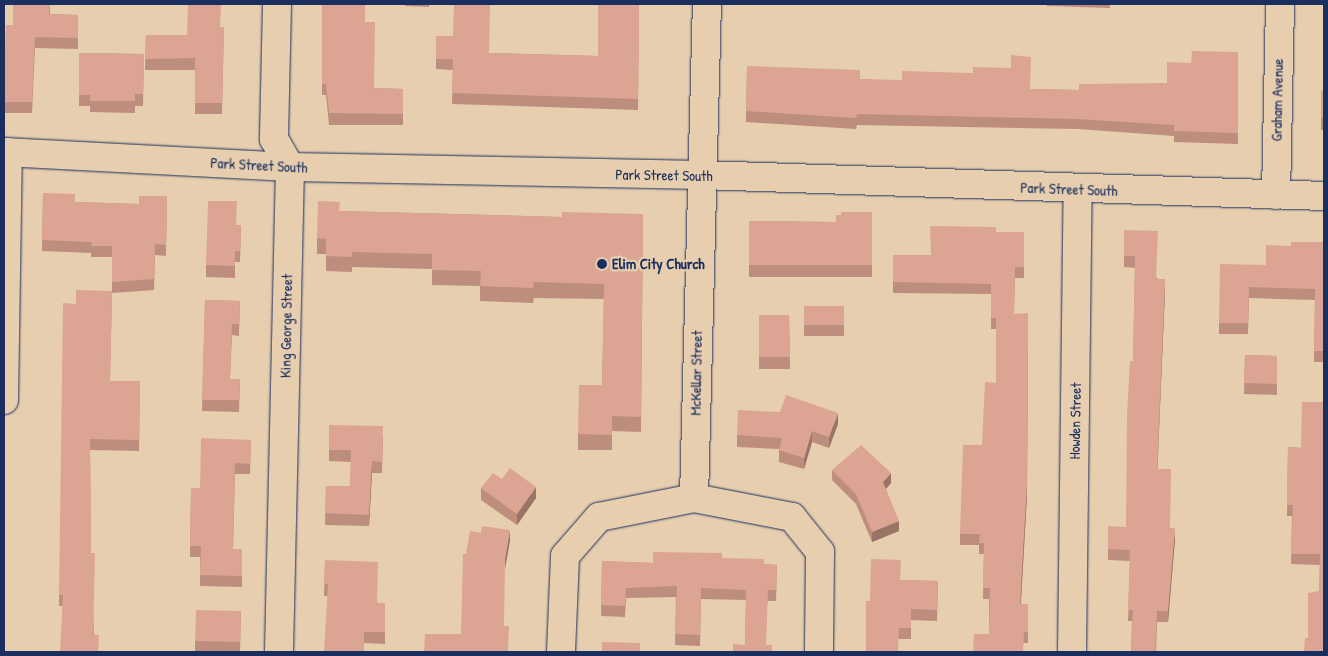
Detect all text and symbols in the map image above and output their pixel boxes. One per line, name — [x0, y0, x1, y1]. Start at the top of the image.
street label: Graham Avenue — [1267, 58, 1287, 142]
street label: Park Street South — [210, 153, 308, 177]
street label: Park Street South — [615, 165, 713, 185]
street label: Park Street South — [1020, 178, 1118, 200]
place label: Elim City Church — [612, 255, 705, 273]
marker: Elim City Church — [596, 258, 608, 270]
street label: King George Street — [276, 274, 296, 378]
street label: McKellar Street — [686, 330, 706, 416]
street label: Howden Street — [1065, 382, 1085, 460]

